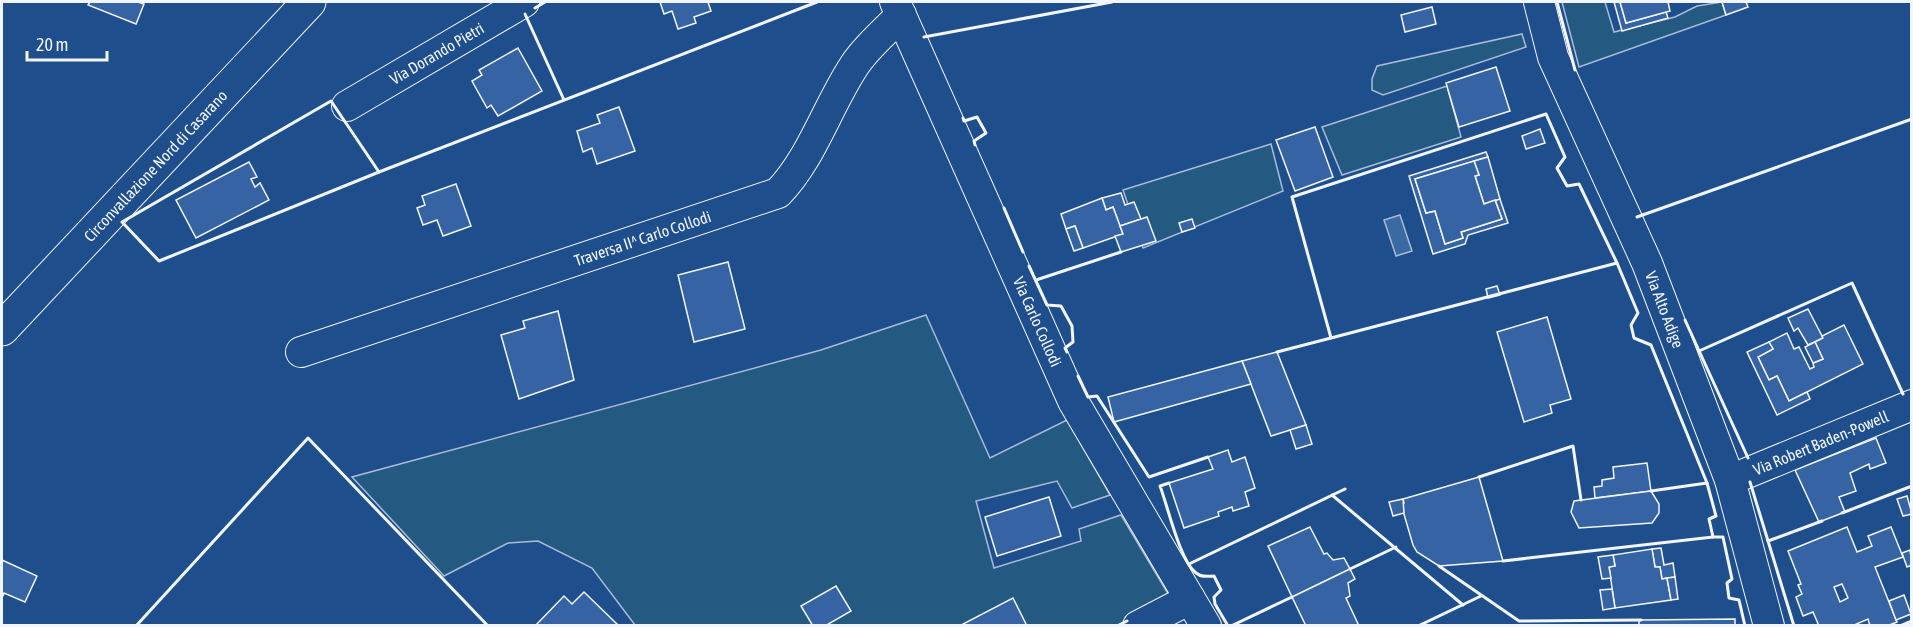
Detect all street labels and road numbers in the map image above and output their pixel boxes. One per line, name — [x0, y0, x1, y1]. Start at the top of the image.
street label: Via Dorando Pietri — [386, 19, 487, 88]
street label: Circonvallazione Nord di Casarano — [80, 86, 231, 245]
street label: Traversa II^ Carlo Collodi — [572, 207, 713, 269]
street label: Via Alto Adige — [1642, 269, 1688, 350]
street label: Via Carlo Collodi — [1010, 274, 1065, 369]
street label: Via Robert Baden-Powell — [1750, 406, 1892, 479]

